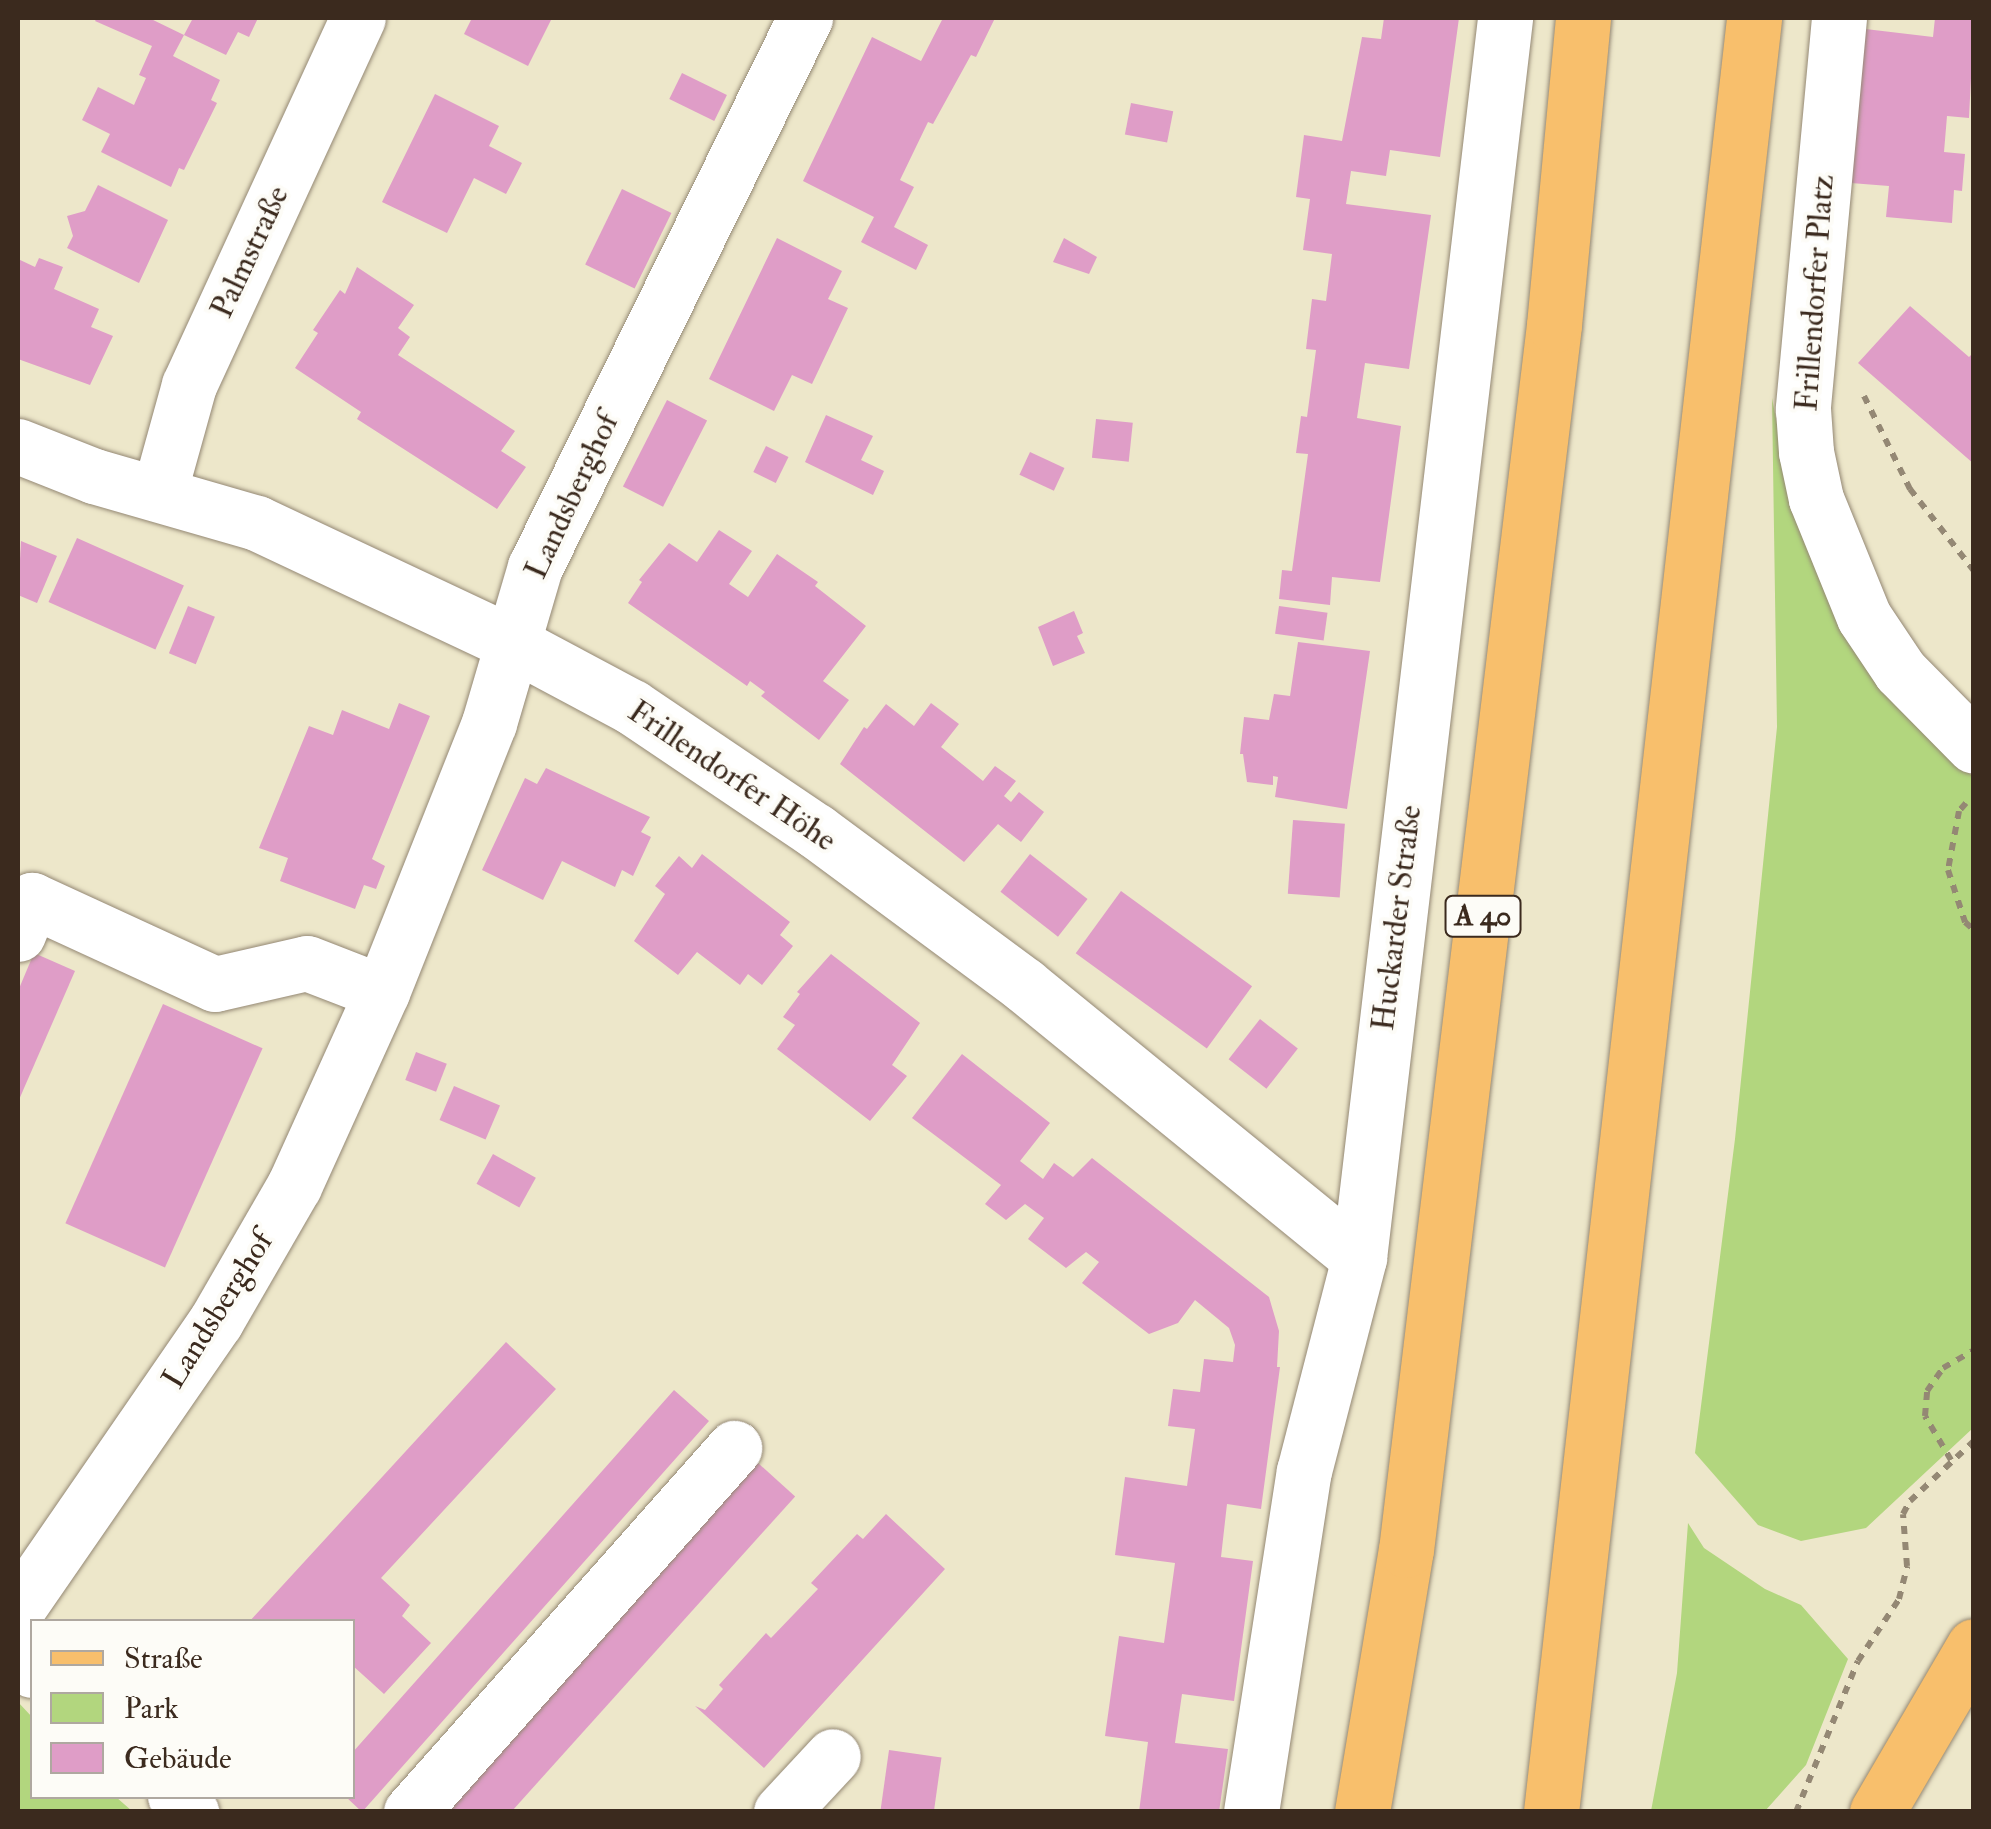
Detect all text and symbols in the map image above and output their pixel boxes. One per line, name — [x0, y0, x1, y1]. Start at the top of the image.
street label: Frillendorfer Platz — [1788, 173, 1842, 413]
street label: Palmstraße — [203, 180, 297, 324]
street label: Landsberghof — [517, 407, 627, 585]
street label: Frillendorfer Höhe — [621, 692, 843, 860]
street label: Huckarder Straße — [1364, 803, 1430, 1033]
road number: A 40 — [1443, 891, 1523, 941]
street label: Landsberghof — [154, 1224, 282, 1396]
legend — [30, 1619, 355, 1799]
text: Straße — [124, 1640, 203, 1677]
text: Park — [124, 1690, 179, 1727]
text: Gebäude — [124, 1740, 232, 1777]

